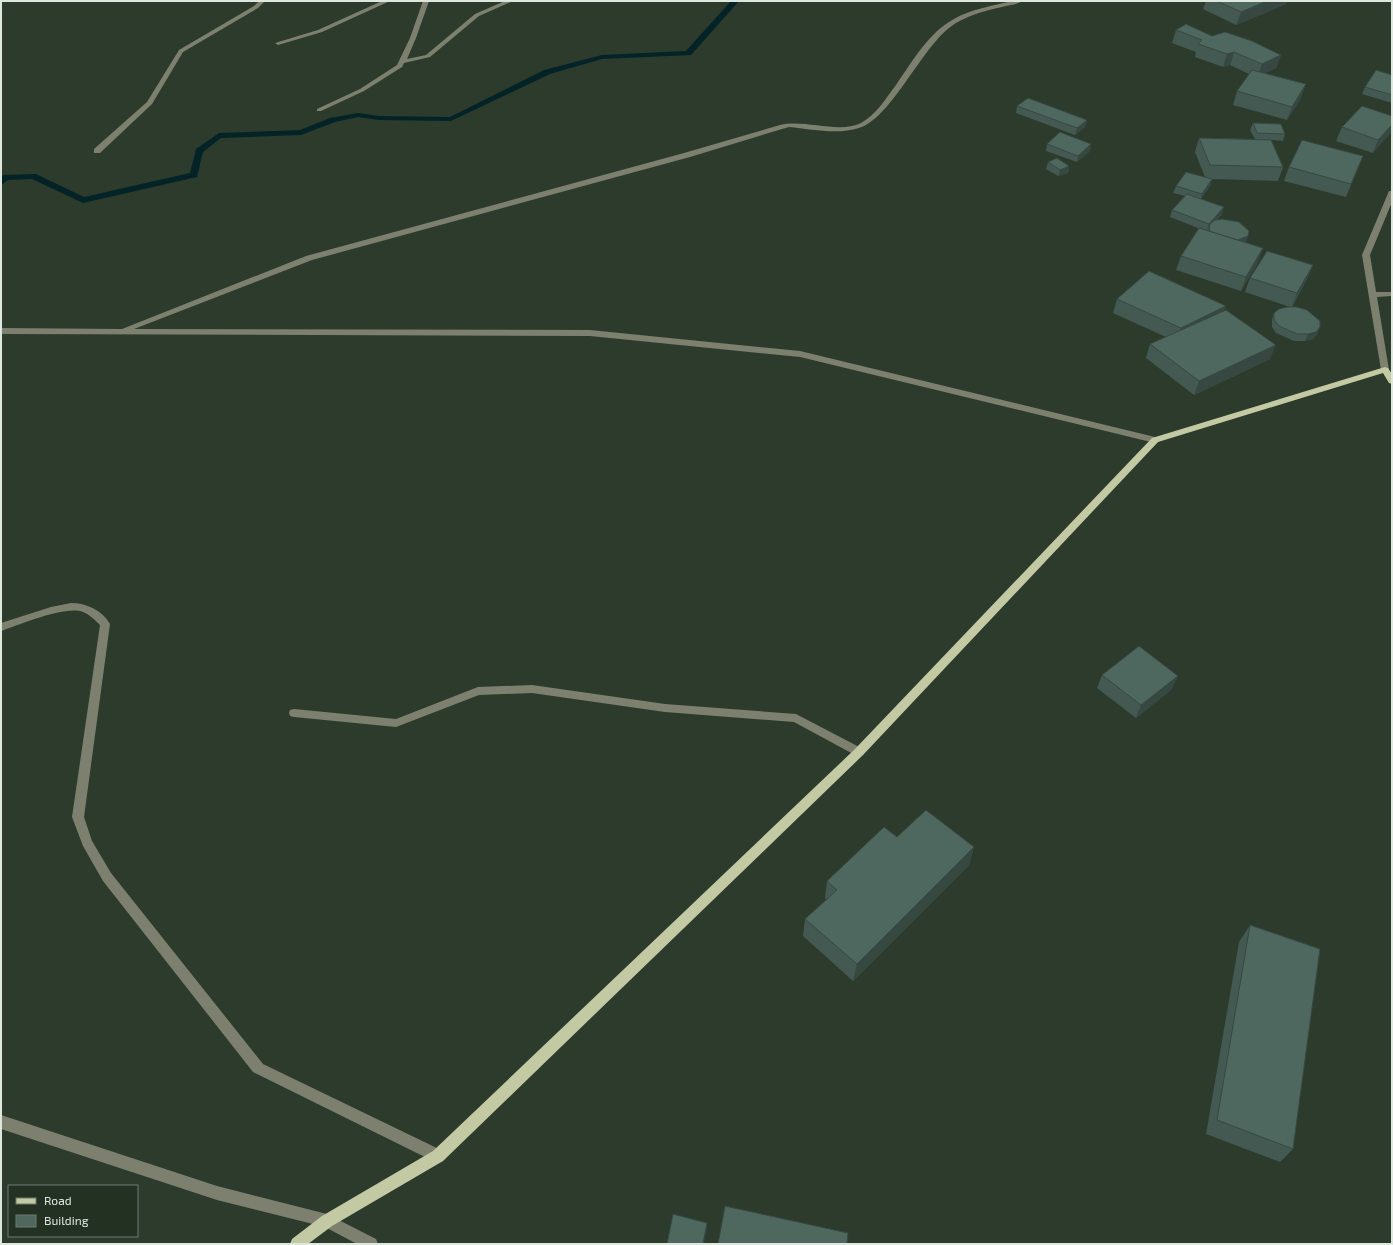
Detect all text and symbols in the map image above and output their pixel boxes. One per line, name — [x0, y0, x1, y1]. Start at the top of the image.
legend — [8, 1185, 138, 1237]
text: Road — [44, 1193, 72, 1207]
text: Building — [44, 1213, 89, 1227]

